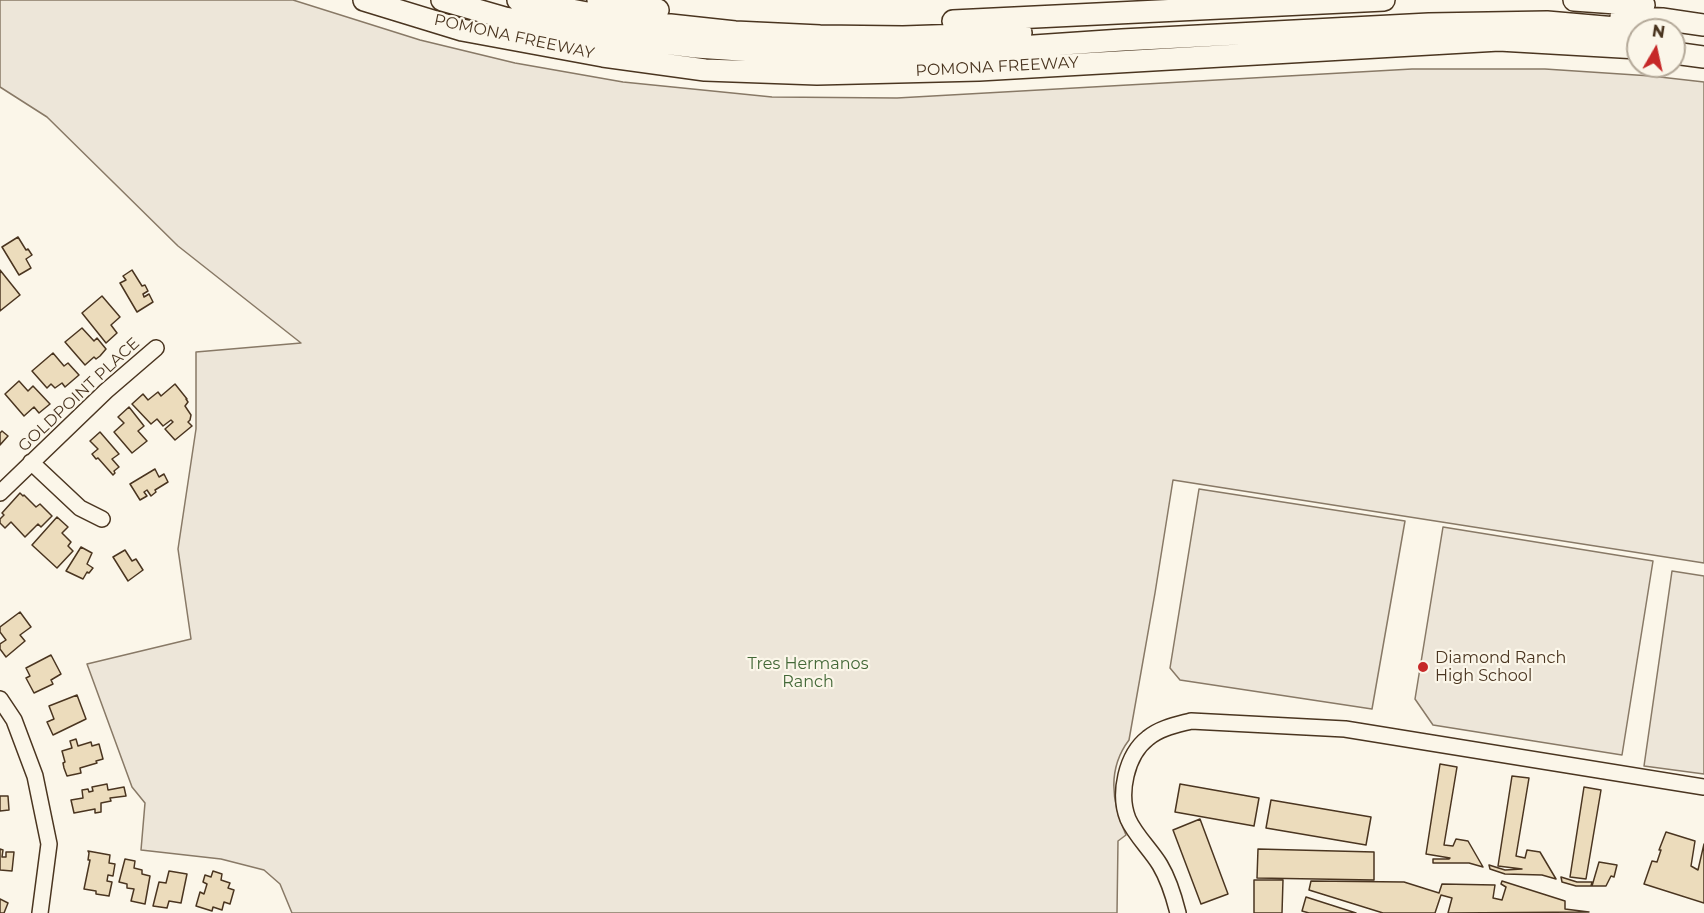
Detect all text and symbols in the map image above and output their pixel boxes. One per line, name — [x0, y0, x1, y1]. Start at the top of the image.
street label: POMONA FREEWAY — [432, 11, 596, 63]
north arrow — [1626, 18, 1686, 78]
text: N — [1651, 21, 1666, 42]
street label: POMONA FREEWAY — [915, 53, 1079, 81]
street label: GOLDPOINT PLACE — [14, 334, 144, 456]
place label: Diamond Ranch High School — [1435, 648, 1566, 686]
park label: Tres Hermanos Ranch — [748, 654, 868, 692]
marker: Diamond Ranch High School — [1416, 660, 1430, 674]

